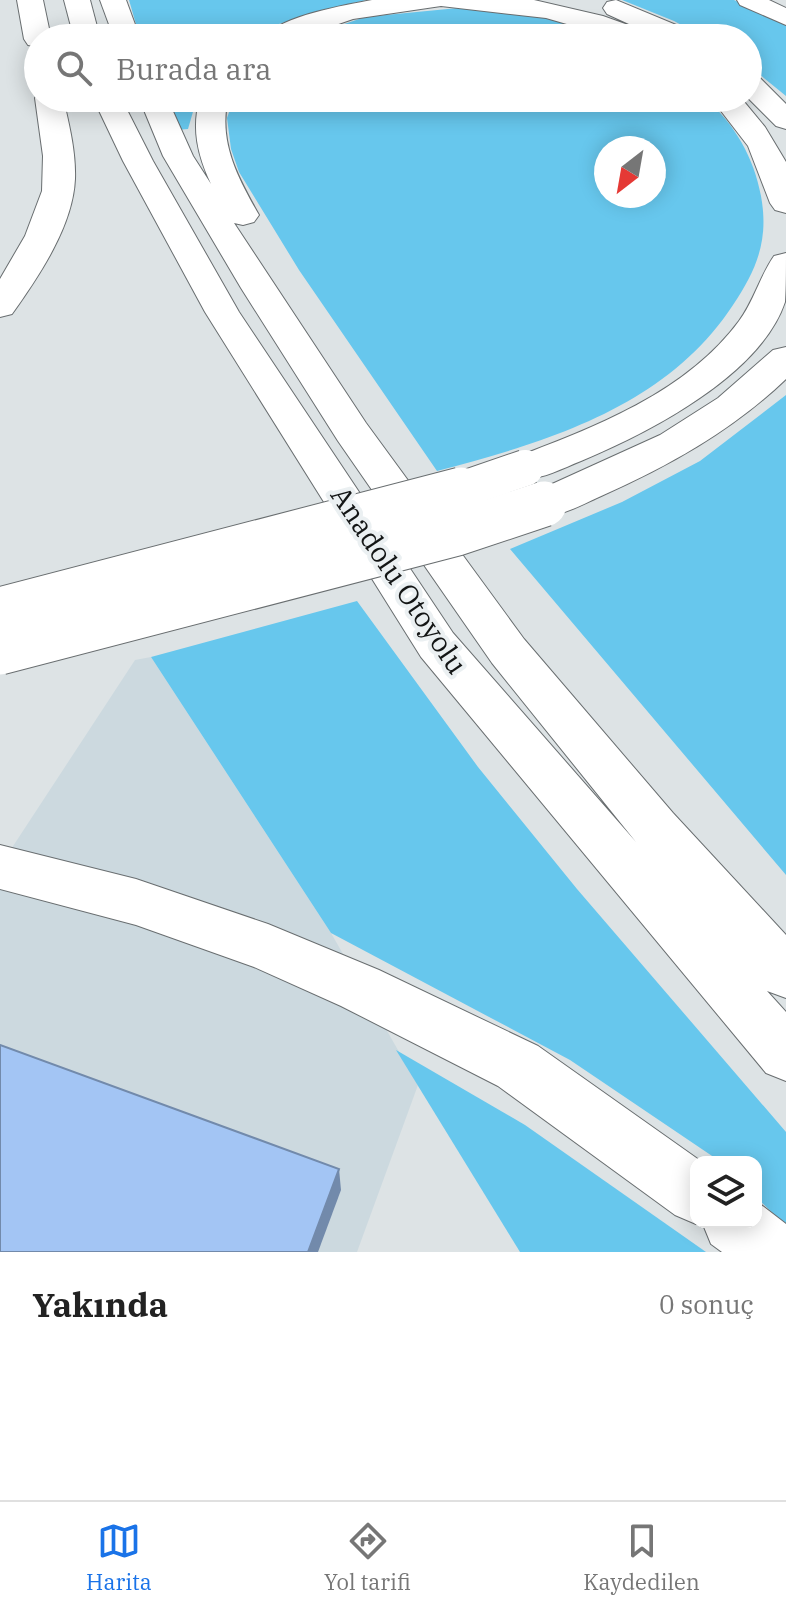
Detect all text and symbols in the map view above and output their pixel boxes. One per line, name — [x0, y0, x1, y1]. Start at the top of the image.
search box — [24, 24, 762, 112]
icon: search — [52, 46, 96, 90]
text: Burada ara — [116, 49, 272, 88]
north arrow — [594, 136, 666, 208]
street label: Anadolu Otoyolu — [323, 479, 476, 681]
map controls — [690, 1156, 762, 1228]
button: layers — [690, 1156, 762, 1228]
text: Yakında — [32, 1282, 168, 1326]
text: 0 sonuç — [659, 1287, 754, 1321]
tab: Harita — [86, 1519, 152, 1596]
tab: Yol tarifi — [324, 1519, 411, 1596]
tab: Kaydedilen — [583, 1519, 700, 1596]

